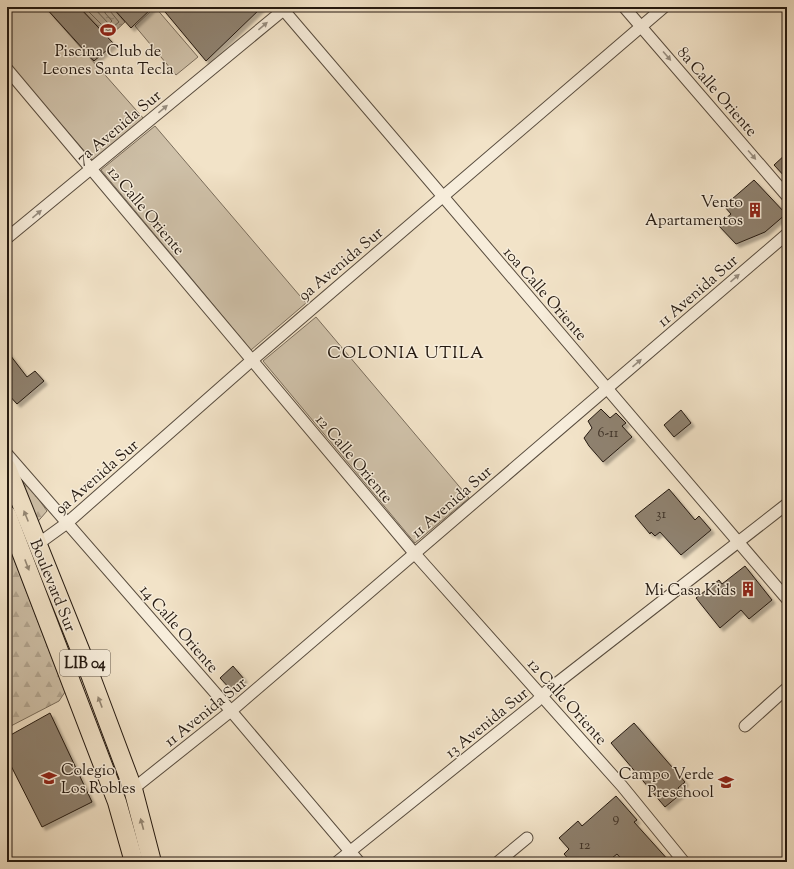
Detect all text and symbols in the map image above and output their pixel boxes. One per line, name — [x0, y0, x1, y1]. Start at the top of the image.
sports icon: Piscina Club de Leones Santa Tecla — [99, 21, 117, 39]
one-way arrow — [258, 22, 269, 31]
place label: Piscina Club de Leones Santa Tecla — [42, 41, 174, 82]
street label: 8a Calle Oriente — [671, 43, 762, 143]
one-way arrow — [663, 51, 672, 61]
street label: 7a Avenida Sur — [72, 85, 167, 170]
one-way arrow — [158, 105, 169, 114]
one-way arrow — [747, 149, 756, 160]
street label: 12 Calle Oriente — [101, 162, 189, 261]
place label: Vento Apartamentos — [645, 192, 743, 233]
building icon: Vento Apartamentos — [746, 201, 764, 219]
one-way arrow — [32, 209, 42, 218]
street label: 9a Avenida Sur — [294, 223, 389, 307]
street label: 10a Calle Oriente — [497, 243, 592, 347]
street label: 11 Avenida Sur — [653, 250, 744, 333]
one-way arrow — [730, 274, 741, 283]
district label: COLONIA UTILA — [327, 342, 485, 366]
one-way arrow — [631, 359, 642, 368]
street label: 12 Calle Oriente — [309, 410, 397, 509]
house number: 6-11 — [597, 424, 619, 444]
street label: 9a Avenida Sur — [51, 435, 145, 521]
street label: 11 Avenida Sur — [407, 461, 498, 544]
house number: 31 — [656, 505, 666, 525]
one-way arrow — [23, 509, 29, 521]
street label: Boulevard Sur — [23, 536, 81, 636]
one-way arrow — [24, 559, 30, 571]
street label: 14 Calle Oriente — [133, 580, 223, 679]
place label: Mi Casa Kids — [645, 580, 736, 603]
building icon: Mi Casa Kids — [739, 580, 757, 598]
road number: LIB 04 — [60, 650, 110, 676]
street label: 12 Calle Oriente — [521, 654, 611, 751]
street label: 11 Avenida Sur — [160, 672, 253, 753]
street label: 13 Avenida Sur — [441, 683, 534, 765]
one-way arrow — [96, 695, 102, 707]
place label: Colegio Los Robles — [61, 760, 135, 801]
place label: Campo Verde Preschool — [619, 764, 715, 805]
school or university icon: Colegio Los Robles — [40, 769, 58, 787]
school or university icon: Campo Verde Preschool — [717, 773, 735, 791]
house number: 9 — [613, 809, 620, 829]
one-way arrow — [139, 818, 145, 830]
house number: 12 — [579, 836, 591, 856]

